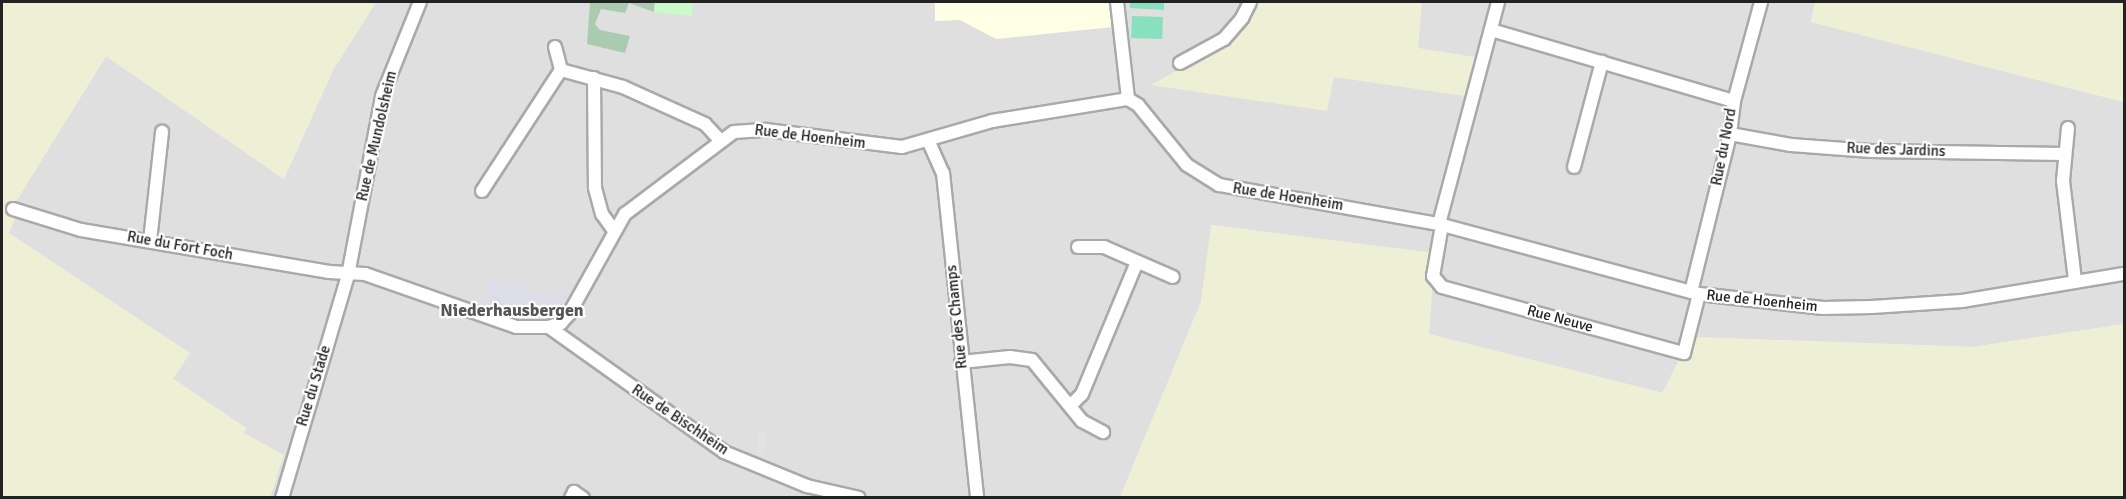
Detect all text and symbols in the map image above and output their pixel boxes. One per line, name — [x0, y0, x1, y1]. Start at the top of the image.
street label: Rue de Mundolsheim — [353, 69, 401, 203]
street label: Rue du Nord — [1708, 107, 1740, 187]
street label: Rue de Hoenheim — [753, 121, 867, 153]
street label: Rue des Jardins — [1846, 139, 1946, 161]
street label: Rue de Hoenheim — [1231, 179, 1345, 215]
street label: Rue du Fort Foch — [126, 228, 234, 264]
street label: Rue des Champs — [943, 264, 971, 370]
street label: Rue de Hoenheim — [1706, 286, 1818, 316]
district label: Niederhausbergen — [440, 299, 584, 321]
street label: Rue Neuve — [1525, 302, 1595, 336]
street label: Rue du Stade — [293, 343, 335, 429]
street label: Rue de Bischheim — [628, 381, 732, 459]

